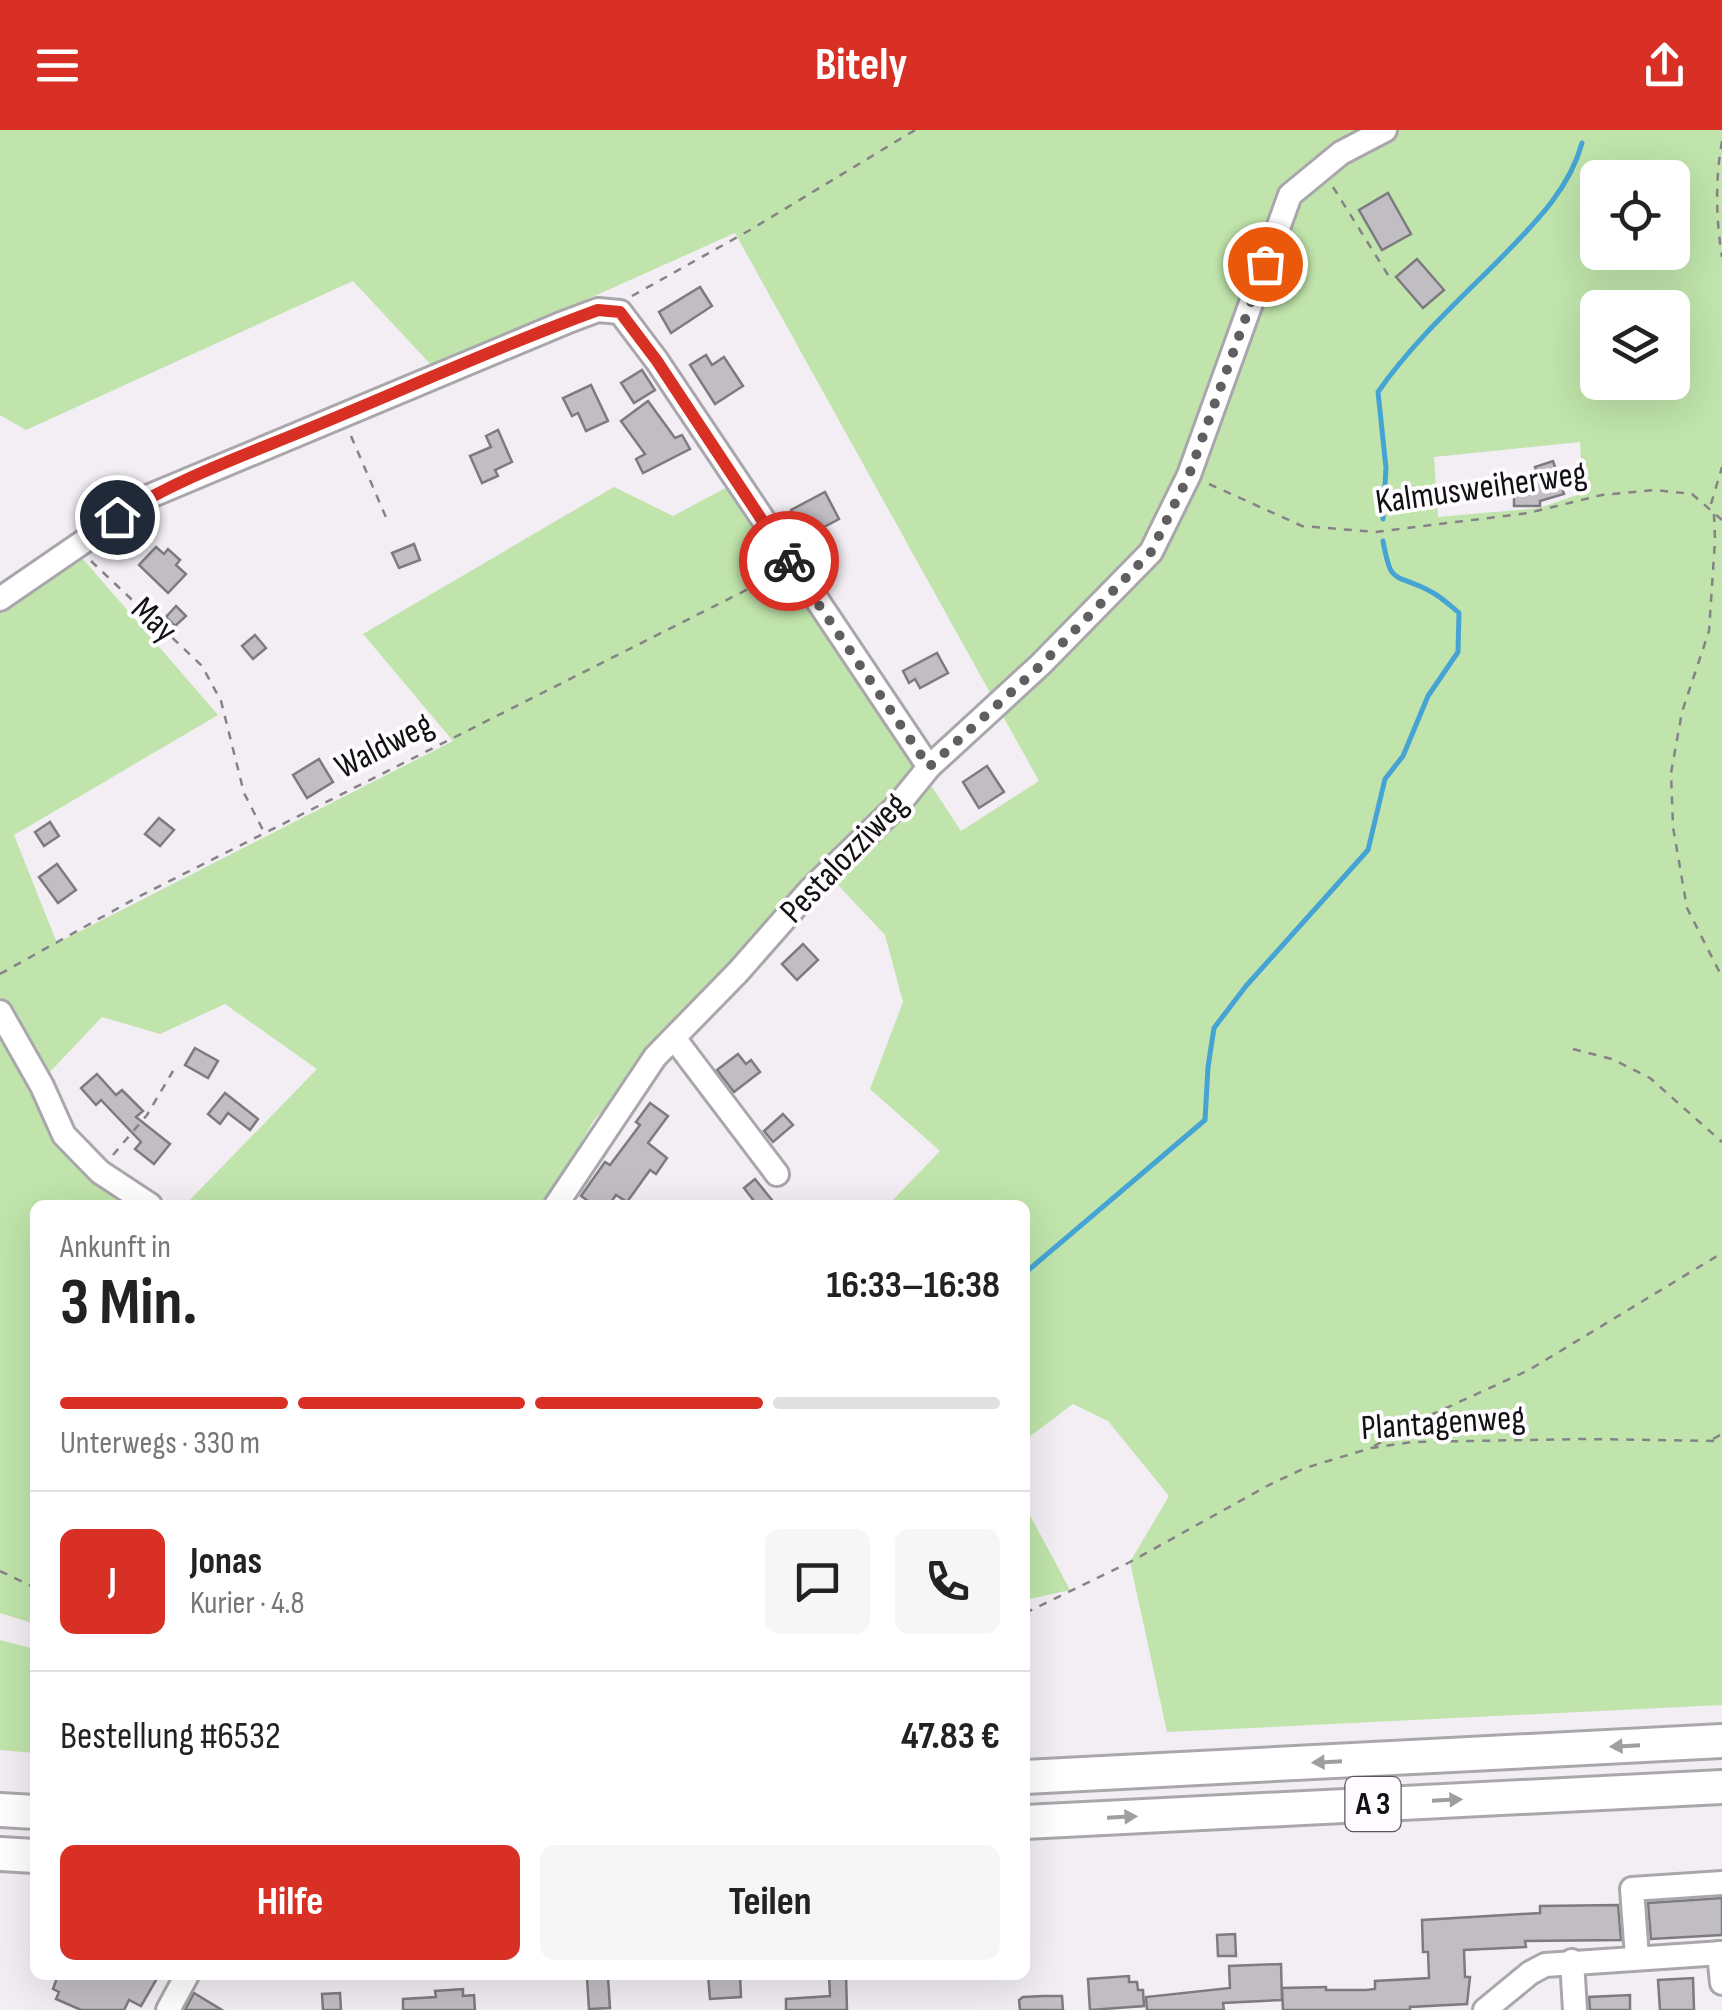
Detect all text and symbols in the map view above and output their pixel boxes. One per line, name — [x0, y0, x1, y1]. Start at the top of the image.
icon: menu — [30, 38, 85, 93]
text: Bitely — [815, 38, 907, 93]
icon: share — [1637, 38, 1692, 93]
map controls — [1580, 160, 1690, 400]
button: locate — [1580, 160, 1690, 270]
pin — [1223, 222, 1308, 307]
icon: bag — [1238, 237, 1293, 292]
button: layers — [1580, 290, 1690, 400]
street label: Kalmusweiherweg — [1373, 452, 1589, 524]
pin — [75, 475, 160, 560]
icon: home — [90, 490, 145, 545]
courier — [739, 511, 839, 611]
icon: bike — [762, 534, 817, 589]
street label: May — [122, 588, 186, 652]
street label: Waldweg — [328, 703, 440, 789]
street label: Pestalozziweg — [771, 784, 917, 932]
text: Ankunft in — [60, 1228, 171, 1267]
text: 16:33–16:38 — [826, 1263, 1000, 1308]
text: 3 Min. — [60, 1265, 197, 1343]
street label: Plantagenweg — [1360, 1396, 1527, 1450]
text: Unterwegs · 330 m — [60, 1424, 260, 1463]
button: chat — [765, 1529, 870, 1634]
button: phone — [895, 1529, 1000, 1634]
text: Jonas — [190, 1539, 262, 1584]
text: J — [108, 1559, 117, 1604]
text: Kurier · 4.8 — [190, 1584, 304, 1623]
text: Bestellung #6532 — [60, 1714, 281, 1759]
text: 47.83 € — [901, 1714, 1000, 1759]
one-way arrow — [1608, 1738, 1640, 1754]
one-way arrow — [1311, 1754, 1343, 1770]
road number: A 3 — [1346, 1777, 1400, 1831]
one-way arrow — [1431, 1792, 1463, 1808]
one-way arrow — [1107, 1809, 1139, 1825]
button: Hilfe — [60, 1845, 520, 1960]
button: Teilen — [540, 1845, 1000, 1960]

